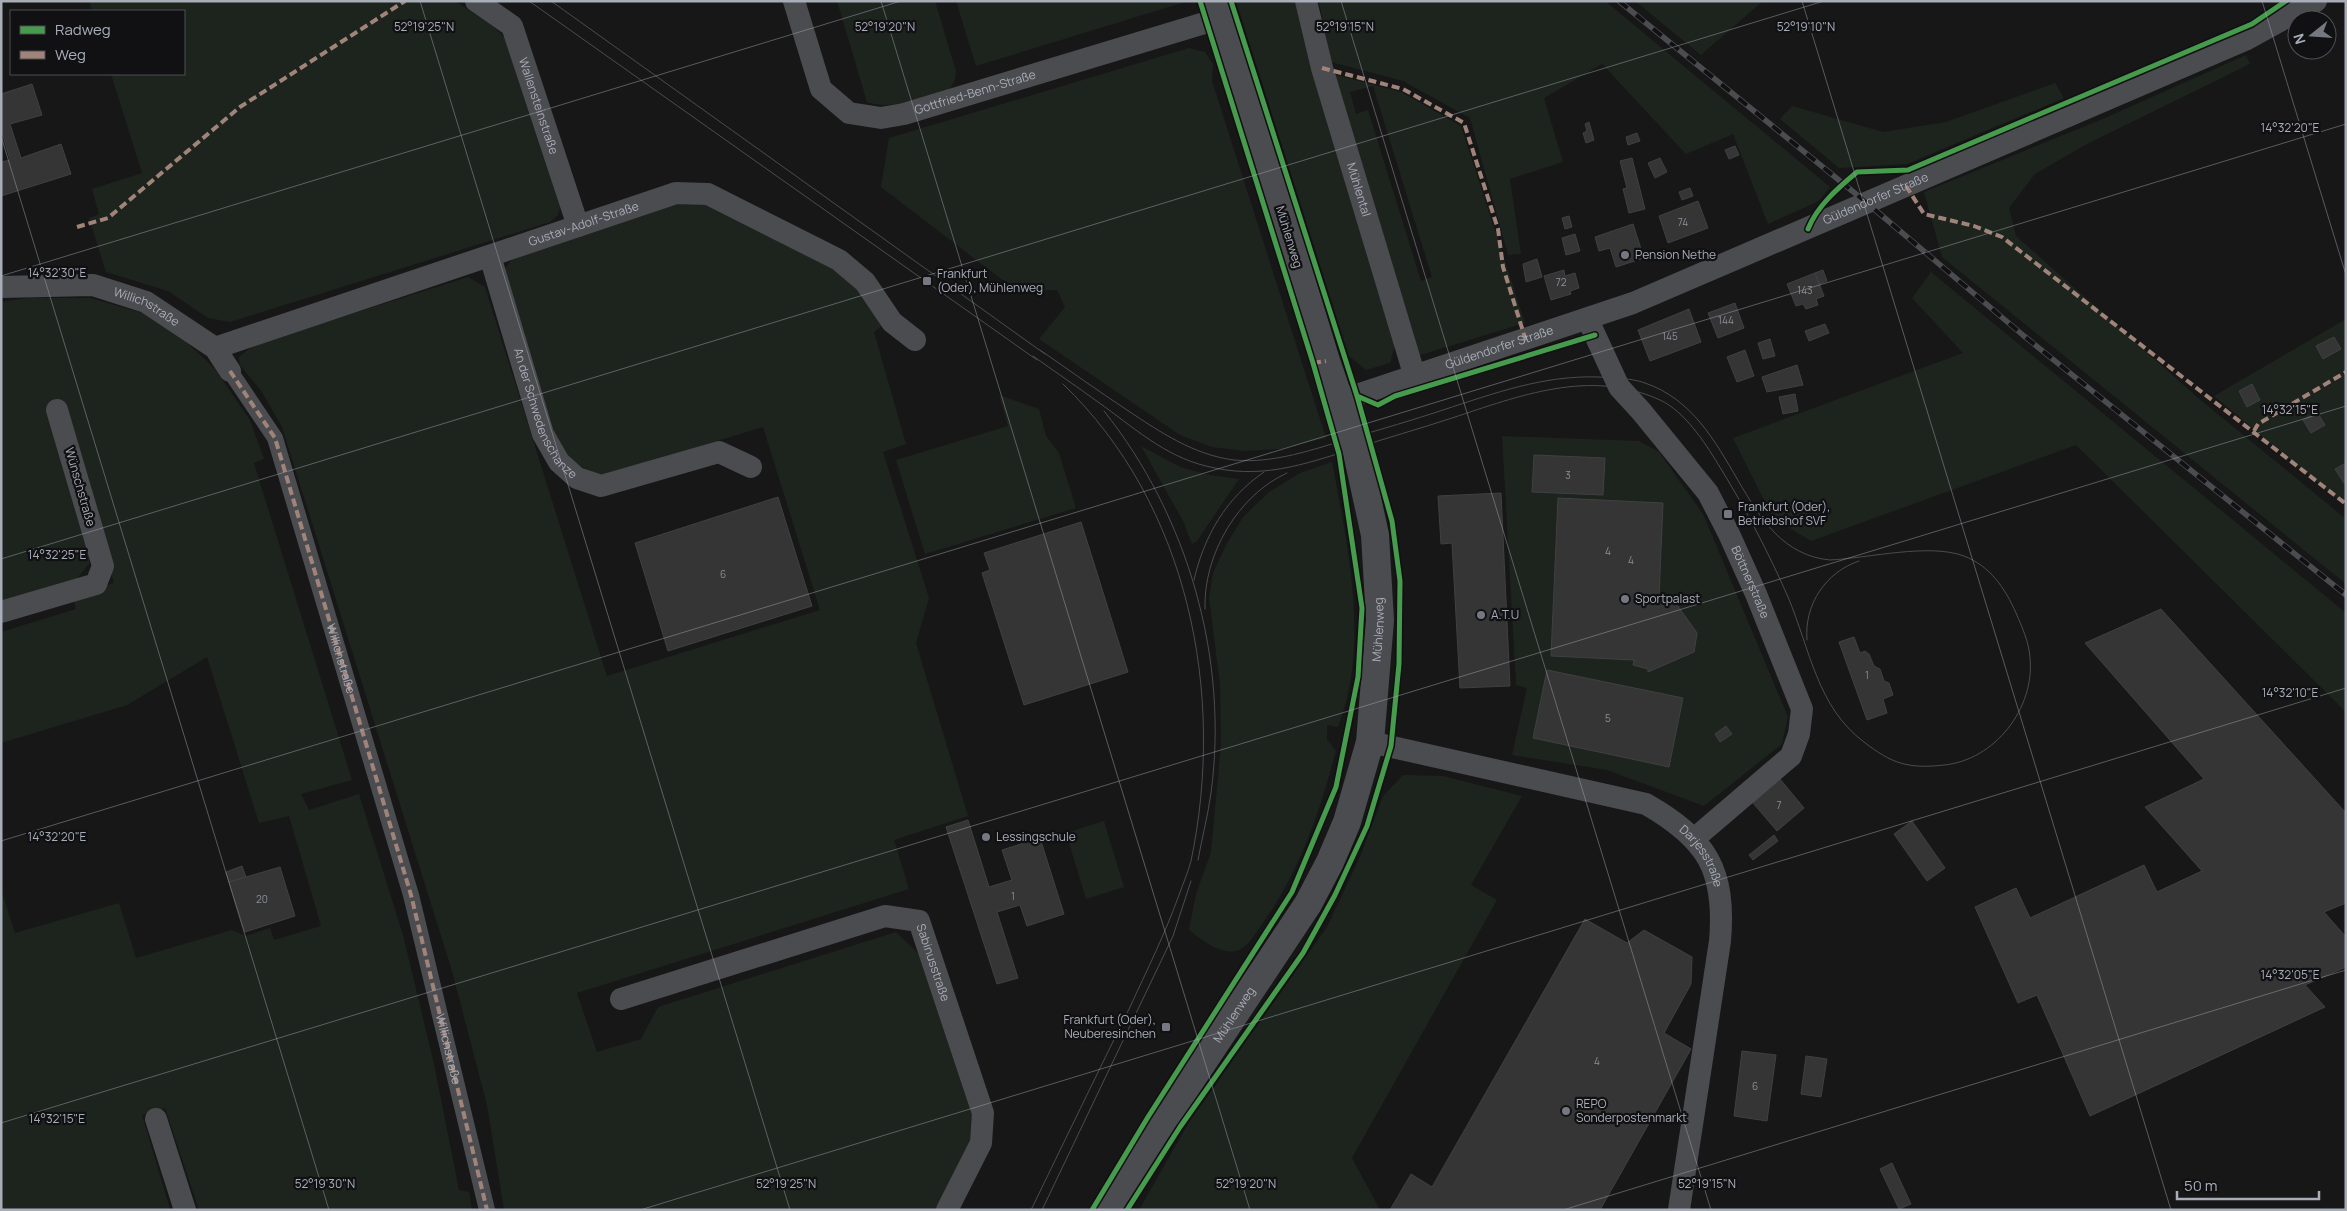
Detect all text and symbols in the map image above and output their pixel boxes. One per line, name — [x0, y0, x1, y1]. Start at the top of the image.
legend — [10, 10, 185, 75]
north arrow — [2287, 10, 2337, 60]
text: 52°19'25"N — [394, 18, 454, 35]
text: 52°19'20"N — [855, 18, 915, 35]
text: 52°19'15"N — [1316, 18, 1374, 35]
text: 52°19'10"N — [1777, 18, 1835, 35]
text: Radweg — [55, 19, 111, 40]
text: N — [2289, 31, 2310, 47]
text: Weg — [55, 44, 86, 65]
street label: Wallensteinstraße — [515, 55, 563, 156]
street label: Gottfried-Benn-Straße — [912, 66, 1038, 118]
text: 14°32'20"E — [2261, 119, 2320, 136]
street label: Mühlental — [1343, 161, 1375, 219]
street label: Güldendorfer Straße — [1820, 168, 1931, 228]
street label: Gustav-Adolf-Straße — [526, 197, 641, 250]
street label: Mühlenweg — [1272, 204, 1307, 270]
house number: 74 — [1678, 215, 1688, 229]
place label: Pension Nethe — [1635, 246, 1716, 263]
marker: Pension Nethe — [1619, 249, 1631, 261]
text: 14°32'30"E — [28, 264, 87, 281]
place label: Frankfurt (Oder), Mühlenweg — [937, 265, 1043, 296]
marker: Frankfurt (Oder), Mühlenweg — [921, 275, 933, 287]
house number: 72 — [1556, 275, 1567, 289]
street label: Willichstraße — [111, 283, 183, 330]
house number: 143 — [1797, 283, 1813, 297]
house number: 144 — [1718, 313, 1734, 327]
street label: Güldendorfer Straße — [1443, 321, 1555, 373]
house number: 145 — [1662, 329, 1678, 343]
street label: An der Schwedenschanze — [510, 346, 581, 482]
text: 14°32'15"E — [2262, 401, 2318, 418]
street label: Wünschstraße — [61, 445, 100, 528]
house number: 3 — [1565, 468, 1571, 482]
place label: Frankfurt (Oder), Betriebshof SVF — [1738, 498, 1830, 529]
marker: Frankfurt (Oder), Betriebshof SVF — [1722, 508, 1734, 520]
street label: Böttnerstraße — [1727, 543, 1774, 621]
house number: 4 — [1605, 544, 1611, 558]
text: 14°32'25"E — [28, 546, 86, 563]
house number: 4 — [1628, 553, 1634, 567]
house number: 6 — [720, 567, 726, 581]
place label: Sportpalast — [1635, 590, 1700, 607]
marker: Sportpalast — [1619, 593, 1631, 605]
street label: Mühlenweg — [1368, 597, 1388, 662]
place label: A.T.U — [1491, 606, 1519, 623]
marker: A.T.U — [1475, 609, 1487, 621]
street label: Willichstraße — [323, 622, 360, 696]
house number: 1 — [1865, 668, 1869, 682]
text: 14°32'10"E — [2262, 684, 2319, 701]
house number: 5 — [1605, 711, 1611, 725]
house number: 7 — [1776, 798, 1782, 812]
street label: Darjesstraße — [1676, 821, 1727, 889]
text: 14°32'20"E — [28, 828, 87, 845]
place label: Lessingschule — [996, 828, 1076, 845]
marker: Lessingschule — [980, 831, 992, 843]
house number: 1 — [1011, 889, 1015, 903]
house number: 20 — [256, 892, 268, 906]
street label: Sabinusstraße — [913, 922, 954, 1003]
text: 14°32'05"E — [2261, 966, 2320, 983]
street label: Mühlenweg — [1209, 983, 1259, 1046]
place label: Frankfurt (Oder), Neuberesinchen — [1064, 1011, 1156, 1042]
street label: Willichstraße — [432, 1012, 465, 1086]
marker: Frankfurt (Oder), Neuberesinchen — [1160, 1021, 1172, 1033]
house number: 4 — [1594, 1054, 1600, 1068]
house number: 6 — [1752, 1079, 1758, 1093]
place label: REPO Sonderpostenmarkt — [1576, 1095, 1687, 1126]
marker: REPO Sonderpostenmarkt — [1560, 1105, 1572, 1117]
text: 14°32'15"E — [29, 1110, 85, 1127]
scale bar — [2177, 1168, 2320, 1200]
text: 52°19'30"N — [295, 1175, 355, 1192]
text: 52°19'25"N — [756, 1175, 816, 1192]
text: 52°19'20"N — [1216, 1175, 1276, 1192]
text: 52°19'15"N — [1678, 1175, 1736, 1192]
text: 50 m — [2184, 1175, 2218, 1196]

